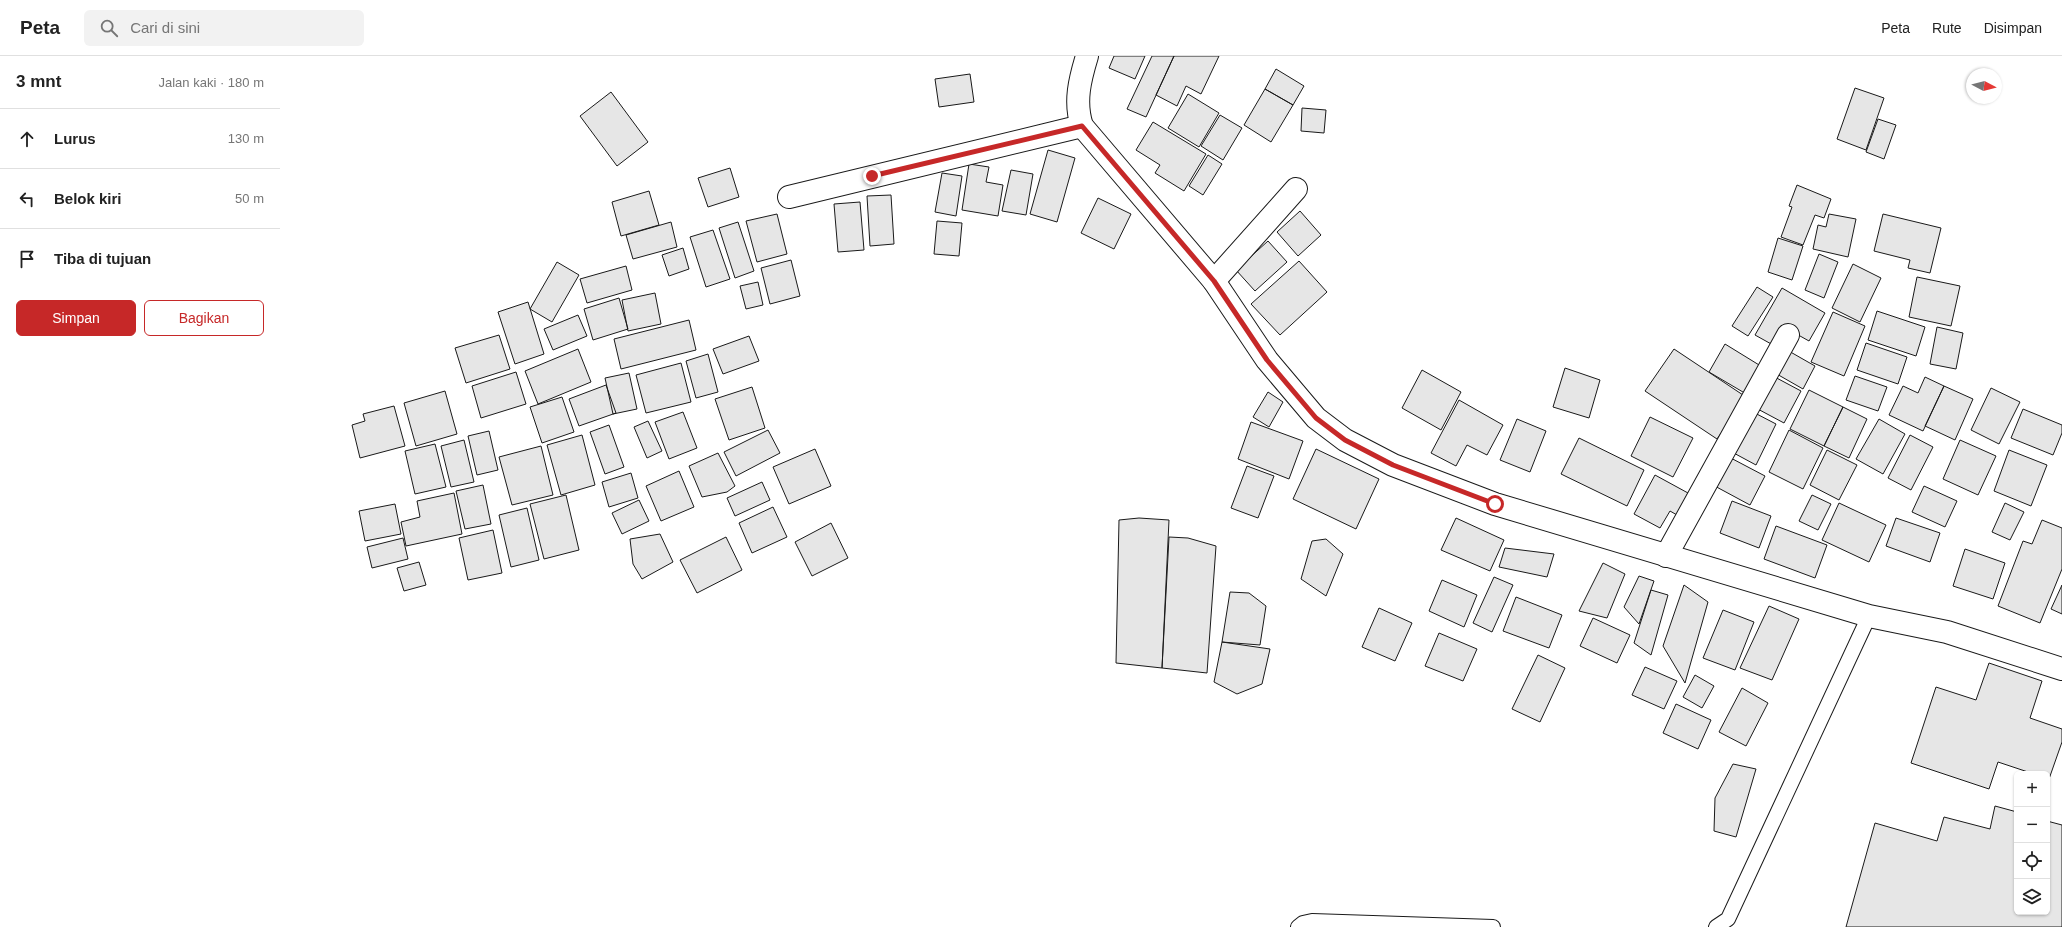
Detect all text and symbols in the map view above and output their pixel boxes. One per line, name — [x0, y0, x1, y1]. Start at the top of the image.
search box — [84, 10, 364, 46]
text: Peta — [20, 17, 60, 38]
icon: search — [98, 17, 120, 39]
text: Cari di sini — [130, 19, 200, 36]
text: Peta — [1881, 20, 1910, 36]
text: Rute — [1932, 20, 1962, 36]
text: Disimpan — [1984, 20, 2042, 36]
north arrow — [1966, 68, 2002, 104]
text: 3 mnt — [16, 72, 61, 91]
text: Jalan kaki · 180 m — [159, 75, 264, 90]
icon: ahead — [16, 128, 38, 150]
text: Lurus — [54, 130, 96, 147]
text: 130 m — [228, 131, 264, 146]
route end — [863, 167, 881, 185]
icon: left — [16, 188, 38, 210]
text: Belok kiri — [54, 190, 122, 207]
text: 50 m — [235, 191, 264, 206]
icon: arrive — [16, 248, 38, 270]
text: Tiba di tujuan — [54, 250, 151, 267]
button: Simpan — [16, 300, 136, 336]
button: Bagikan — [144, 300, 264, 336]
route start — [1486, 495, 1504, 513]
map controls — [2014, 771, 2050, 915]
button: + — [2014, 771, 2050, 807]
button: − — [2014, 807, 2050, 843]
button: locate — [2014, 843, 2050, 879]
button: layers — [2014, 879, 2050, 915]

